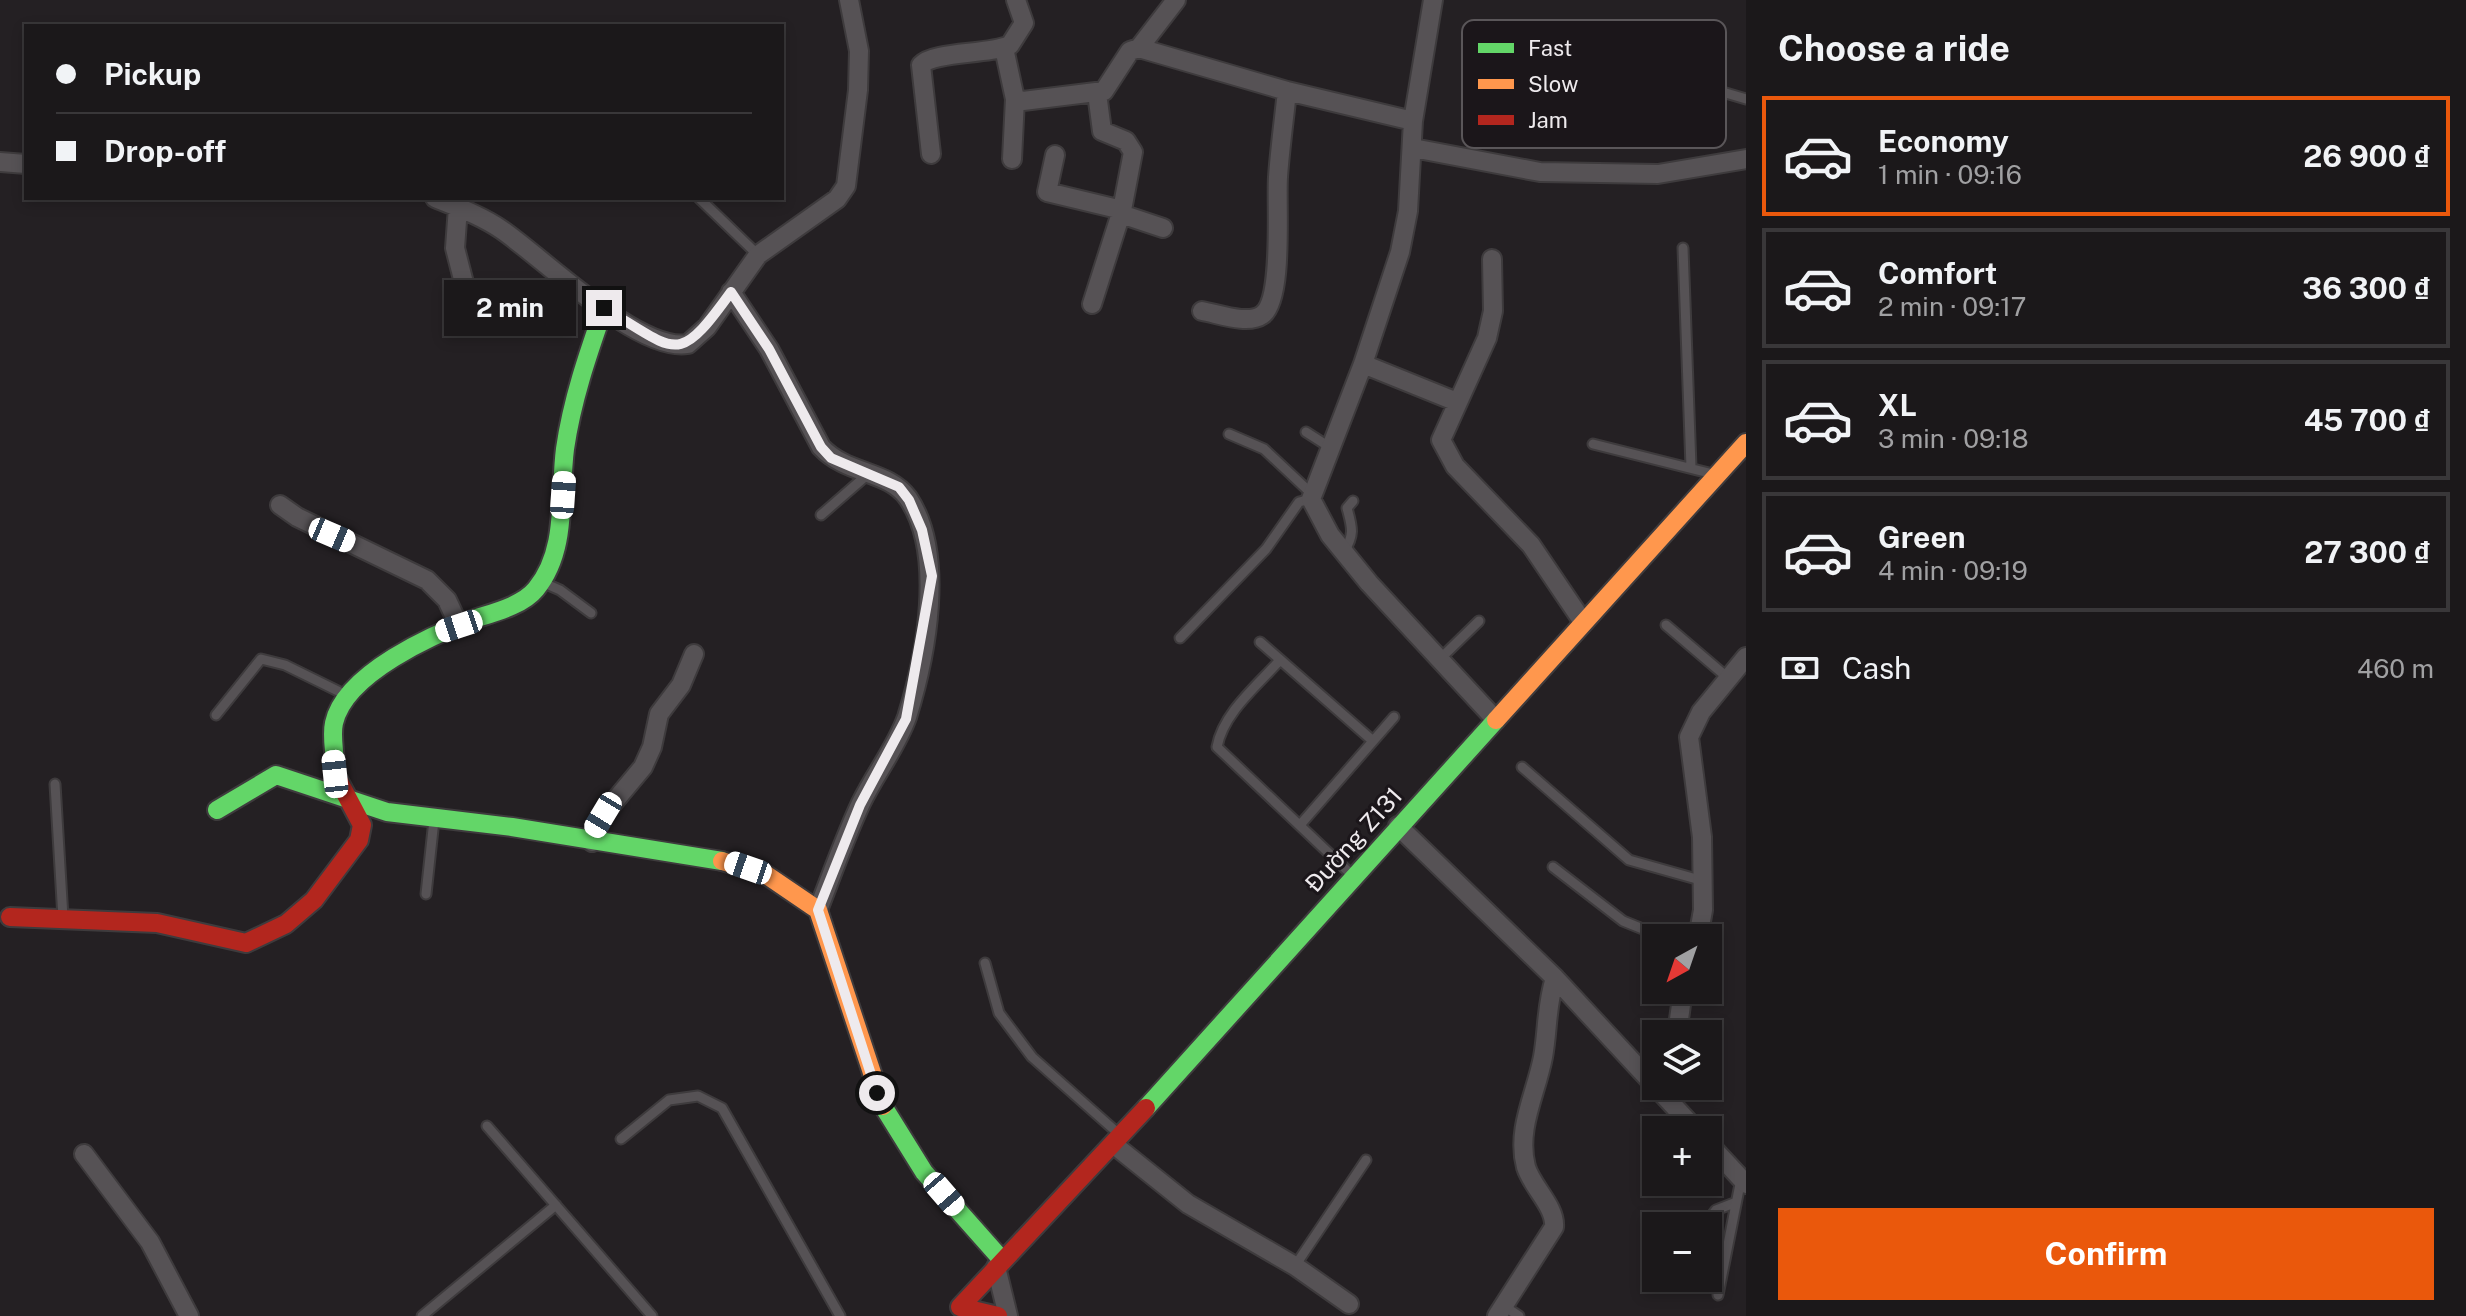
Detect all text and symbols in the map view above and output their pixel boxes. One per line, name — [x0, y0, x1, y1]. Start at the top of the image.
legend — [1462, 20, 1726, 148]
text: Choose a ride — [1778, 27, 2010, 69]
text: Fast — [1528, 35, 1572, 61]
text: Pickup — [104, 56, 201, 92]
text: Slow — [1528, 71, 1578, 97]
text: Jam — [1528, 107, 1568, 133]
icon: car — [1782, 120, 1854, 192]
text: Economy — [1878, 123, 2009, 159]
text: Drop-off — [104, 133, 226, 169]
text: 26 900 ₫ — [2303, 138, 2430, 174]
text: 1 min · 09:16 — [1878, 159, 2022, 190]
icon: car — [1782, 252, 1854, 324]
text: Comfort — [1878, 255, 1997, 291]
text: 36 300 ₫ — [2302, 270, 2430, 306]
callout: 2 min — [444, 280, 576, 336]
route end — [586, 290, 622, 326]
text: 2 min · 09:17 — [1878, 291, 2026, 322]
text: 2 min — [476, 292, 544, 323]
icon: car — [1782, 384, 1854, 456]
text: XL — [1878, 387, 1917, 423]
text: 45 700 ₫ — [2304, 402, 2430, 438]
text: 3 min · 09:18 — [1878, 423, 2029, 454]
car — [549, 470, 577, 520]
car — [305, 515, 359, 555]
icon: car — [1782, 516, 1854, 588]
text: Green — [1878, 519, 1965, 555]
text: 27 300 ₫ — [2304, 534, 2430, 570]
text: 4 min · 09:19 — [1878, 555, 2028, 586]
car — [432, 607, 486, 645]
icon: cash — [1778, 646, 1822, 690]
text: Cash — [1842, 650, 1911, 686]
text: 460 m — [2357, 653, 2434, 684]
car — [321, 749, 349, 799]
street label: Đường Z131 — [1299, 781, 1408, 897]
car — [580, 788, 626, 842]
car — [721, 849, 775, 887]
north arrow — [1642, 924, 1722, 1004]
map controls — [1642, 924, 1722, 1292]
button: layers — [1642, 1020, 1722, 1100]
route start — [859, 1075, 895, 1111]
button: + — [1642, 1116, 1722, 1196]
car — [919, 1168, 969, 1220]
button: Confirm — [1778, 1208, 2434, 1300]
button: − — [1642, 1212, 1722, 1292]

